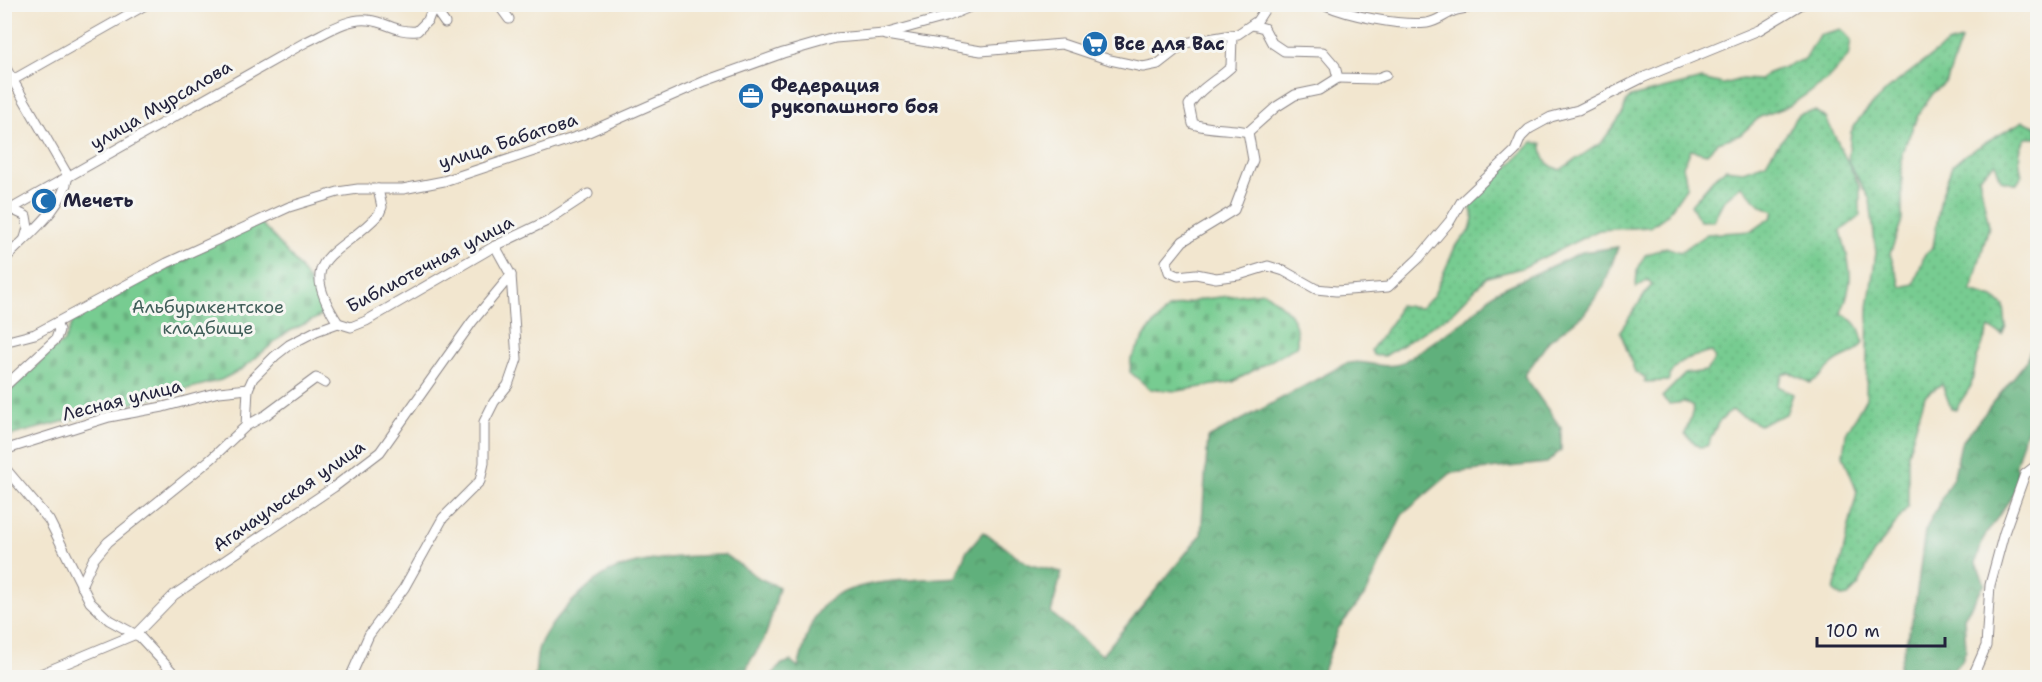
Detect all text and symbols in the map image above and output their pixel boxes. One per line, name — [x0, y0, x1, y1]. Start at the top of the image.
supermarket icon: Все для Вас — [1080, 29, 1110, 59]
place label: Все для Вас — [1114, 32, 1225, 56]
street label: улица Мурсалова — [86, 55, 236, 155]
place label: Федерация рукопашного боя — [771, 74, 939, 119]
office icon: Федерация рукопашного боя — [736, 81, 766, 111]
street label: улица Бабатова — [435, 107, 581, 175]
mosque icon: Мечеть — [29, 186, 59, 216]
place label: Мечеть — [63, 189, 134, 213]
street label: Библиотечная улица — [342, 210, 518, 318]
park label: Альбурикентское кладбище — [132, 295, 284, 340]
street label: Лесная улица — [60, 374, 184, 426]
street label: Агачаульская улица — [208, 434, 370, 558]
scale bar — [1817, 610, 1944, 648]
text: 100 m — [1826, 619, 1880, 643]

